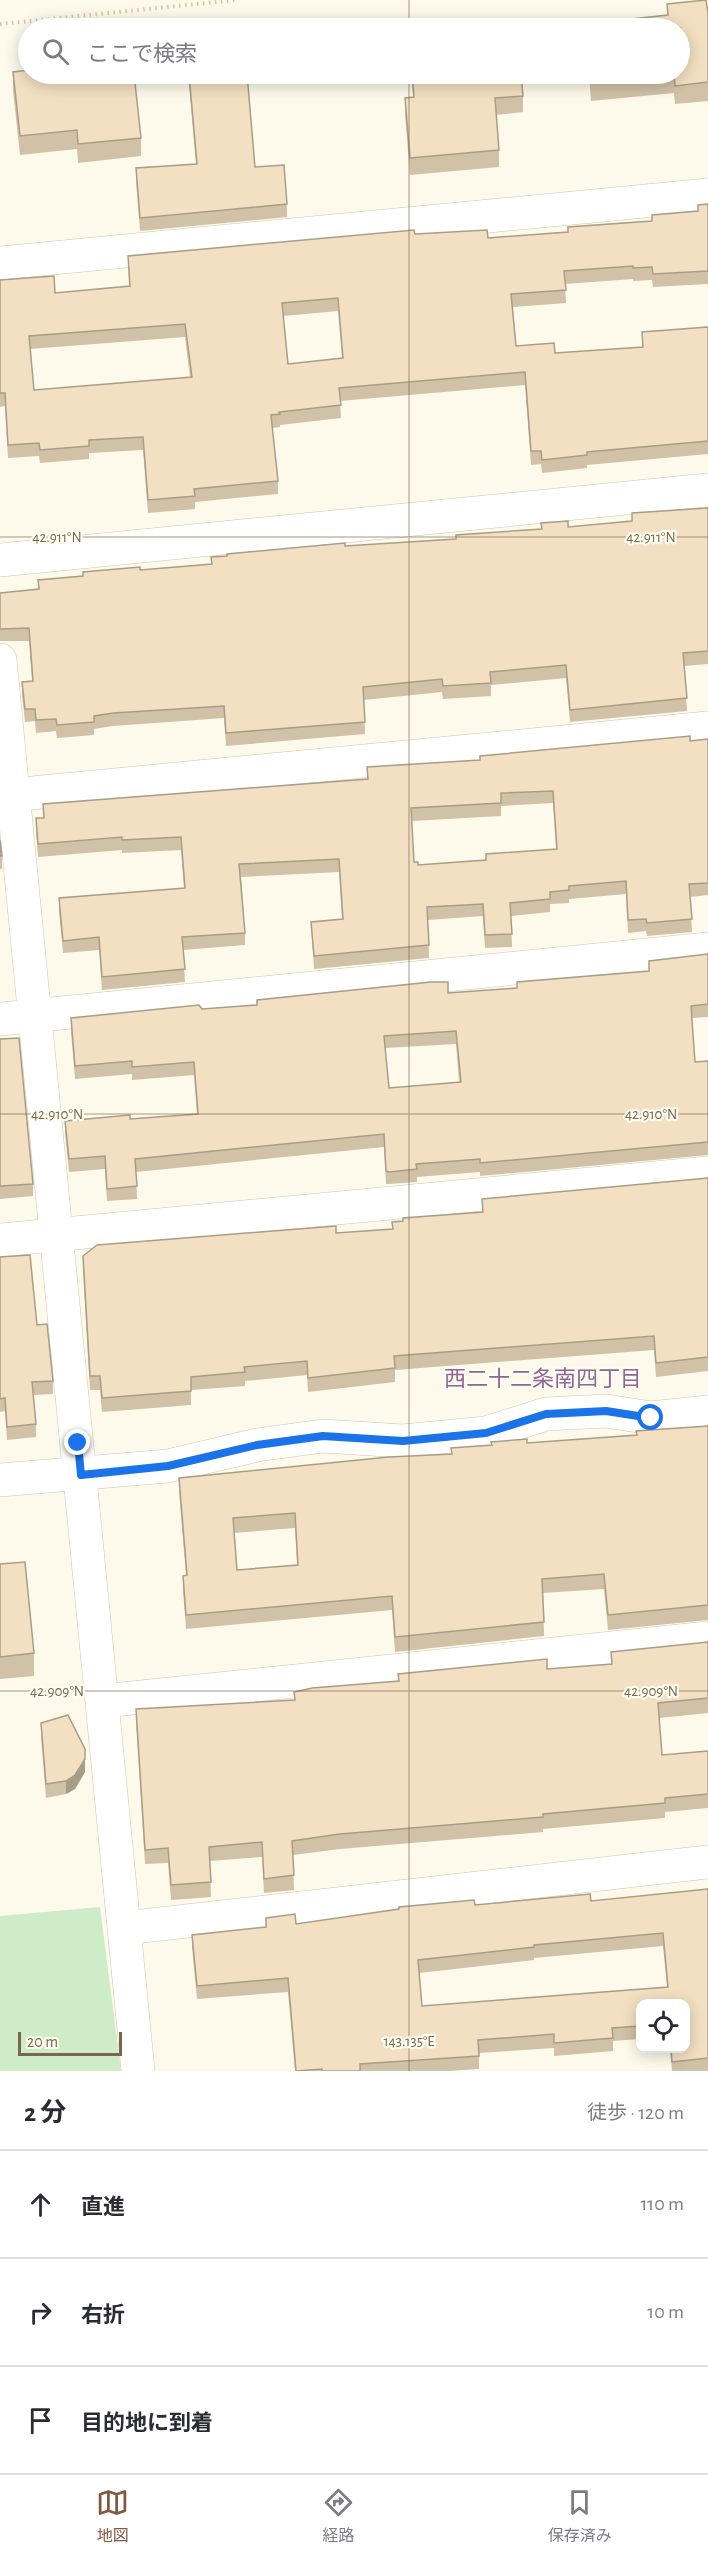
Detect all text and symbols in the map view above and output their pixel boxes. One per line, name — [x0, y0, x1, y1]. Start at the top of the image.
search box — [18, 18, 690, 84]
icon: search — [39, 35, 72, 68]
text: ここで検索 — [87, 43, 197, 65]
text: 42.911°N — [32, 530, 82, 545]
text: 42.911°N — [626, 530, 676, 545]
text: 42.910°N — [31, 1107, 83, 1122]
text: 42.910°N — [625, 1107, 677, 1122]
district label: 西二十二条南四丁目 — [444, 1367, 642, 1390]
route start — [637, 1404, 663, 1430]
route end — [64, 1429, 90, 1455]
text: 42.909°N — [30, 1684, 84, 1699]
text: 42.909°N — [624, 1684, 678, 1699]
map controls — [636, 1999, 690, 2053]
button: locate — [636, 1999, 690, 2053]
scale bar — [18, 2029, 122, 2056]
text: 20 m — [27, 2034, 58, 2050]
text: 143.135°E — [383, 2034, 435, 2049]
text: 2 分 — [24, 2100, 66, 2126]
text: 徒歩 · 120 m — [587, 2103, 684, 2123]
icon: ahead — [24, 2188, 57, 2221]
text: 110 m — [640, 2194, 684, 2214]
text: 直進 — [81, 2196, 125, 2218]
icon: right — [24, 2296, 57, 2329]
text: 10 m — [647, 2302, 684, 2322]
text: 右折 — [81, 2304, 125, 2326]
icon: arrive — [24, 2404, 57, 2437]
text: 目的地に到着 — [81, 2412, 213, 2434]
tab: 地図 — [96, 2486, 129, 2546]
tab: 経路 — [322, 2486, 355, 2546]
tab: 保存済み — [548, 2486, 612, 2546]

